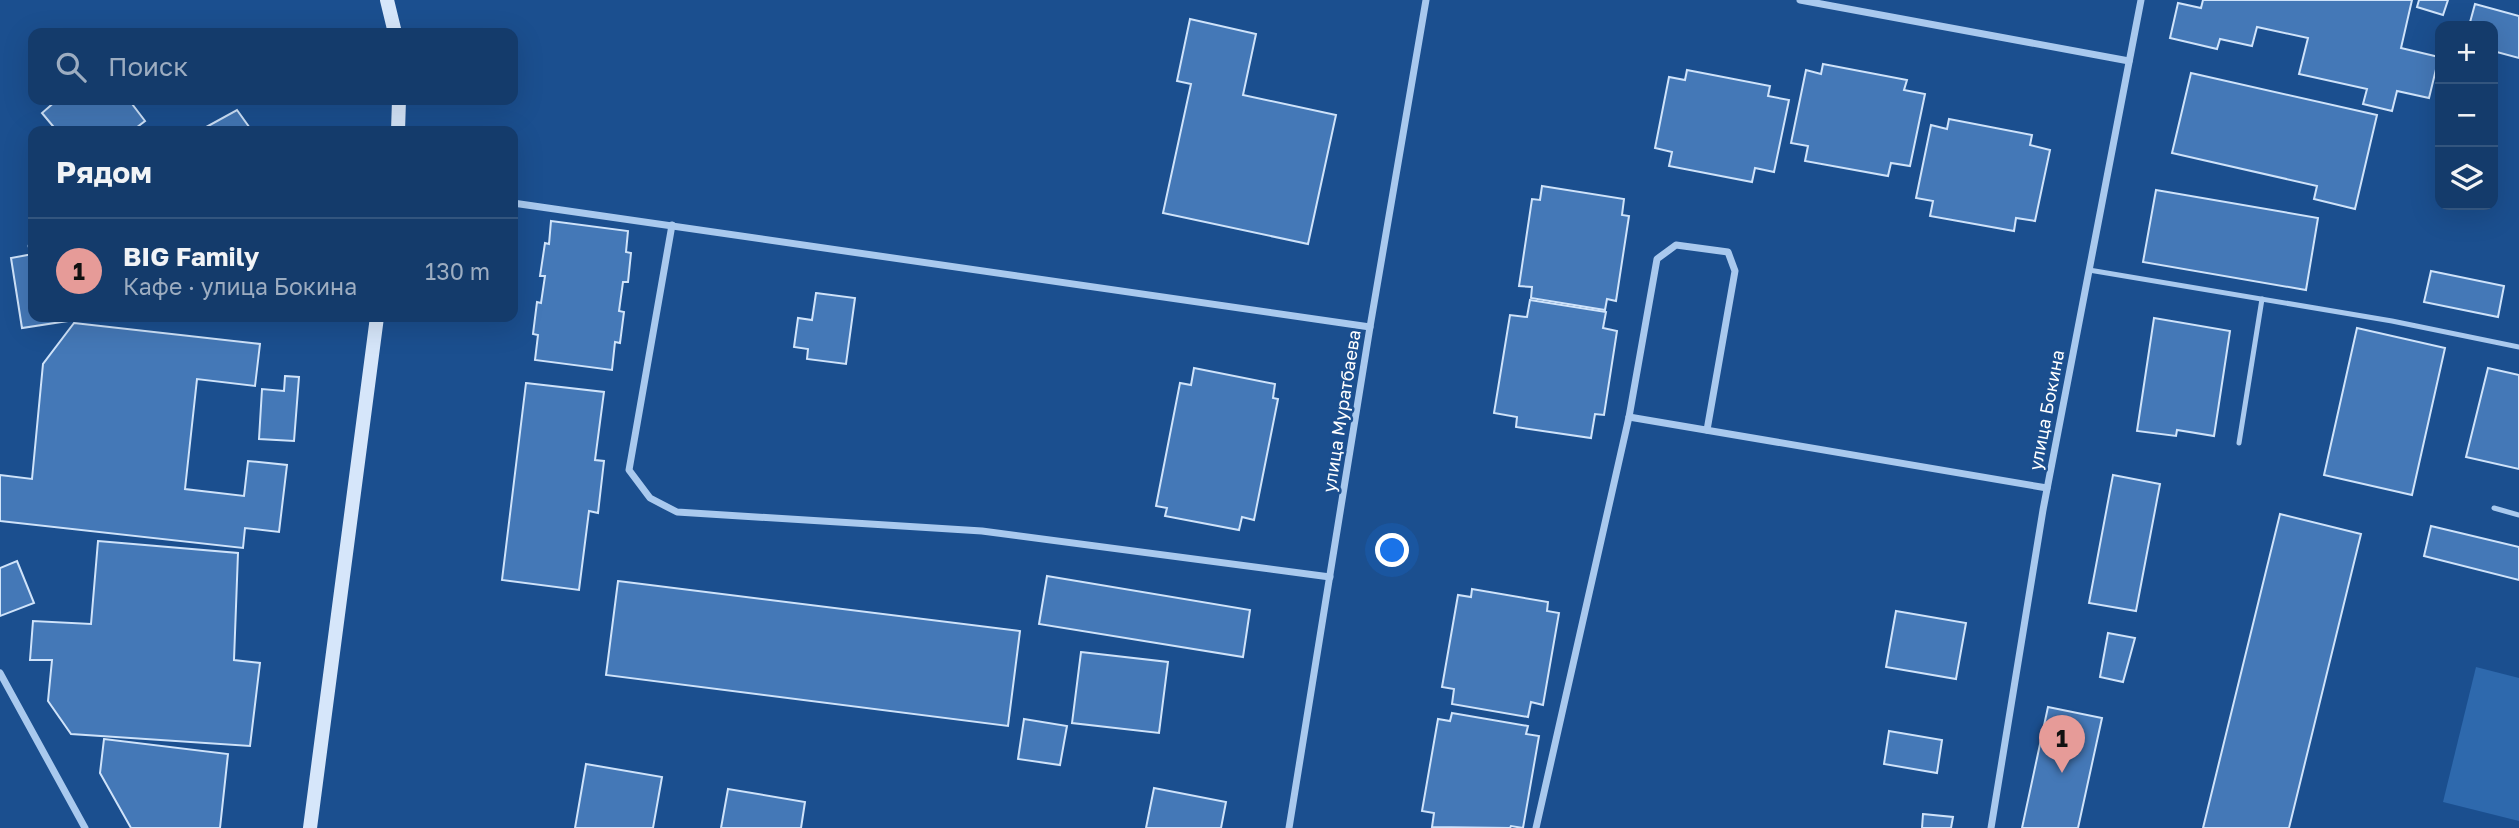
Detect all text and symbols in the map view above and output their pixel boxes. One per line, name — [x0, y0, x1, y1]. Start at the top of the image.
map controls — [2435, 21, 2498, 210]
button: + — [2435, 21, 2498, 84]
search box — [28, 28, 518, 105]
icon: search — [52, 48, 90, 86]
text: Поиск — [108, 51, 188, 82]
button: − — [2435, 84, 2498, 147]
button: layers — [2435, 147, 2498, 210]
text: Рядом — [56, 154, 152, 190]
text: BIG Family — [123, 241, 259, 272]
text: 1 — [73, 257, 85, 285]
text: 130 m — [425, 257, 490, 285]
text: Кафе · улица Бокина — [123, 272, 357, 300]
street label: улица Муратбаева — [1317, 328, 1365, 494]
street label: улица Бокина — [2024, 348, 2068, 472]
your location — [1375, 533, 1409, 567]
pin: 1 — [2039, 715, 2085, 773]

